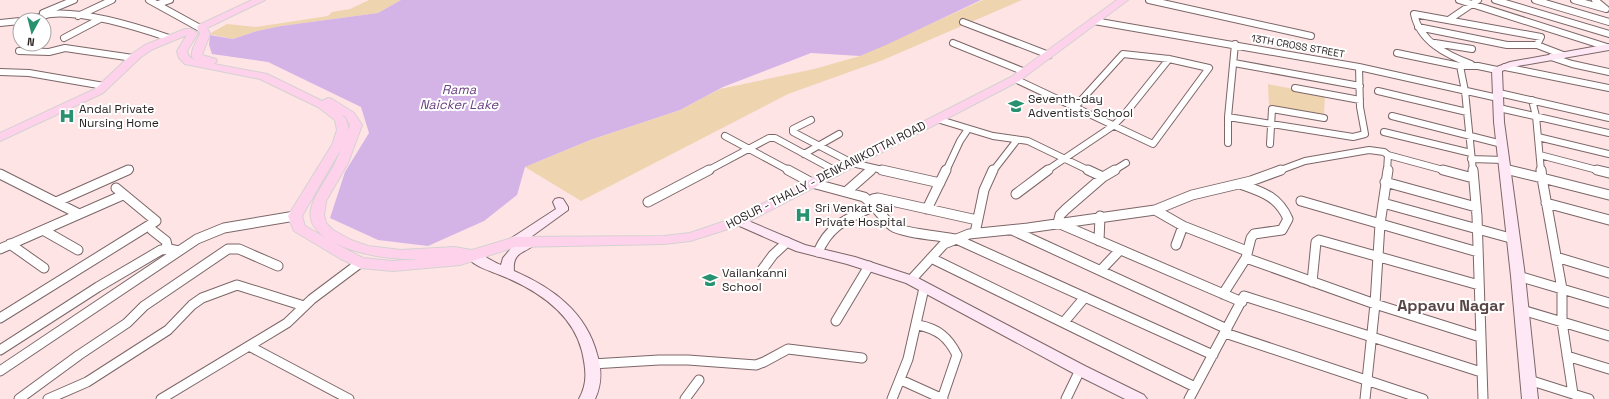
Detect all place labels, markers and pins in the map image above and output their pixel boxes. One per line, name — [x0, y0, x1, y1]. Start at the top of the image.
place label: Seventh-day Adventists School — [1028, 91, 1133, 121]
school or university icon: Seventh-day Adventists School — [1007, 97, 1025, 115]
place label: Andal Private Nursing Home — [79, 101, 159, 131]
hospital icon: Andal Private Nursing Home — [58, 107, 76, 125]
place label: Sri Venkat Sai Private Hospital — [815, 200, 906, 230]
hospital icon: Sri Venkat Sai Private Hospital — [794, 206, 812, 224]
place label: Vailankanni School — [722, 265, 787, 295]
school or university icon: Vailankanni School — [701, 271, 719, 289]

